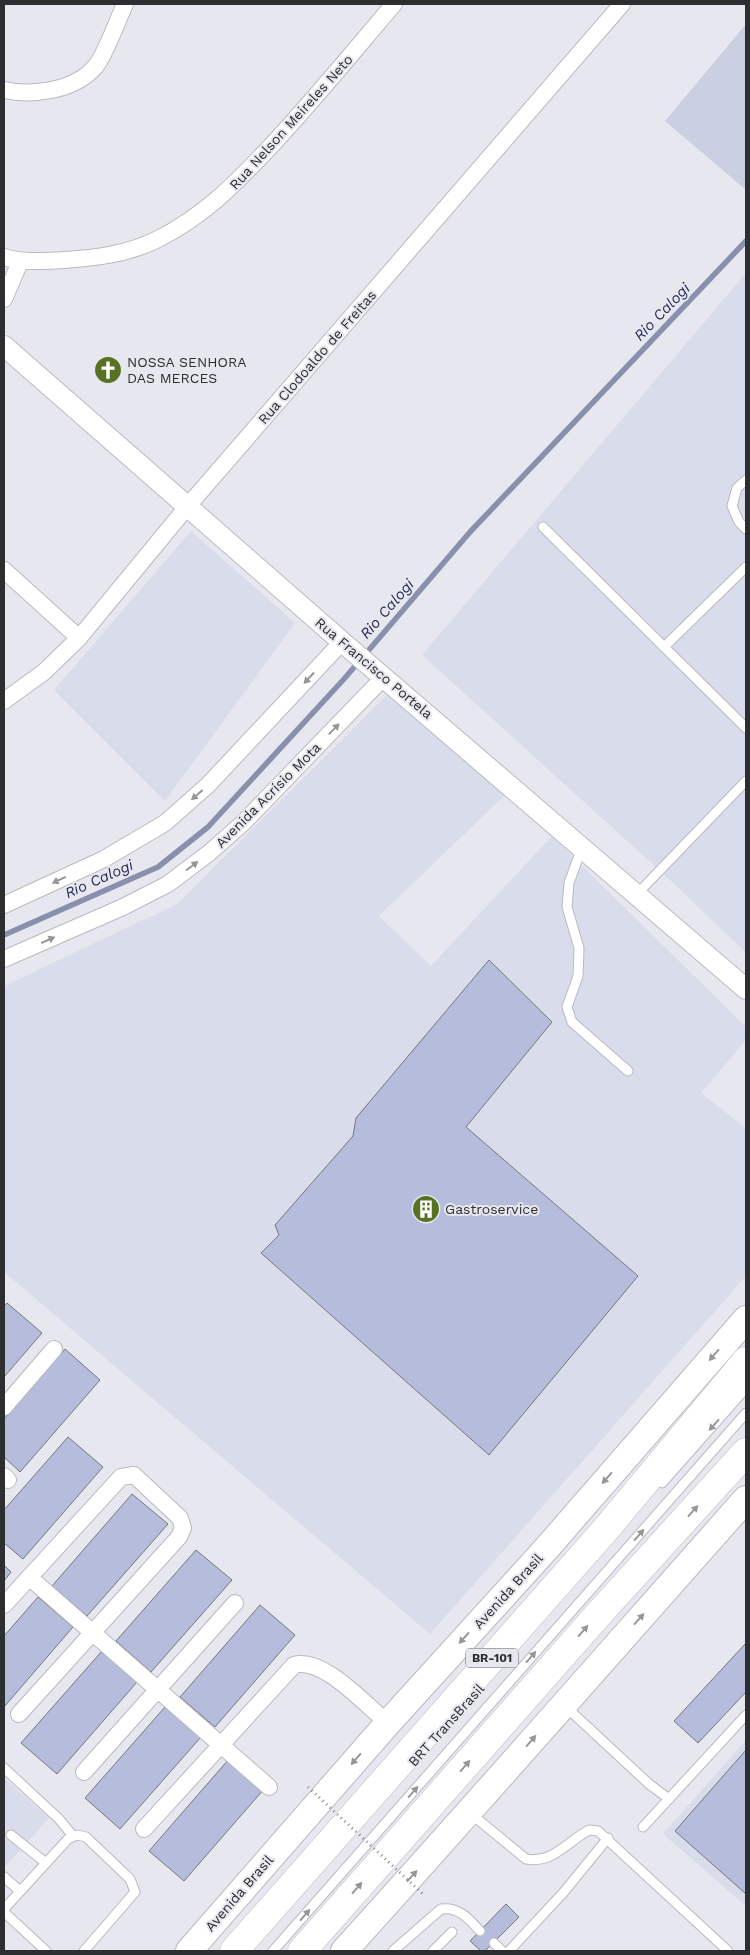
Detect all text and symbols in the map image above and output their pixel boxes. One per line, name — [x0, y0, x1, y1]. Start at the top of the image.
street label: Rua Nelson Meireles Neto — [226, 51, 356, 193]
water label: Rio Calogi — [630, 279, 695, 345]
street label: Rua Clodoaldo de Freitas — [255, 287, 379, 427]
place label: NOSSA SENHORA DAS MERCES — [127, 354, 247, 386]
church icon: NOSSA SENHORA DAS MERCES — [93, 355, 123, 385]
water label: Rio Calogi — [356, 575, 418, 642]
street label: Rua Francisco Portela — [312, 614, 436, 722]
one-way arrow — [303, 671, 315, 683]
one-way arrow — [328, 723, 340, 735]
street label: Avenida Acrísio Mota — [212, 739, 324, 851]
one-way arrow — [190, 790, 203, 801]
water label: Rio Calogi — [62, 855, 137, 902]
one-way arrow — [185, 860, 198, 871]
one-way arrow — [52, 876, 66, 884]
one-way arrow — [41, 935, 55, 943]
building icon: Gastroservice — [411, 1194, 441, 1224]
place label: Gastroservice — [445, 1201, 538, 1217]
one-way arrow — [708, 1349, 720, 1361]
one-way arrow — [708, 1418, 720, 1430]
one-way arrow — [602, 1471, 613, 1484]
one-way arrow — [687, 1504, 698, 1517]
one-way arrow — [633, 1530, 645, 1542]
street label: Avenida Brasil — [470, 1550, 546, 1632]
one-way arrow — [633, 1614, 645, 1626]
one-way arrow — [578, 1625, 589, 1638]
one-way arrow — [458, 1632, 470, 1644]
road number: BR-101 — [466, 1649, 518, 1668]
one-way arrow — [526, 1651, 537, 1664]
street label: BRT TransBrasil — [405, 1680, 488, 1770]
one-way arrow — [526, 1735, 537, 1748]
one-way arrow — [350, 1753, 361, 1766]
one-way arrow — [459, 1760, 470, 1773]
one-way arrow — [407, 1786, 418, 1799]
street label: Avenida Brasil — [202, 1851, 277, 1934]
one-way arrow — [406, 1871, 418, 1883]
one-way arrow — [352, 1882, 363, 1895]
one-way arrow — [300, 1908, 311, 1921]

